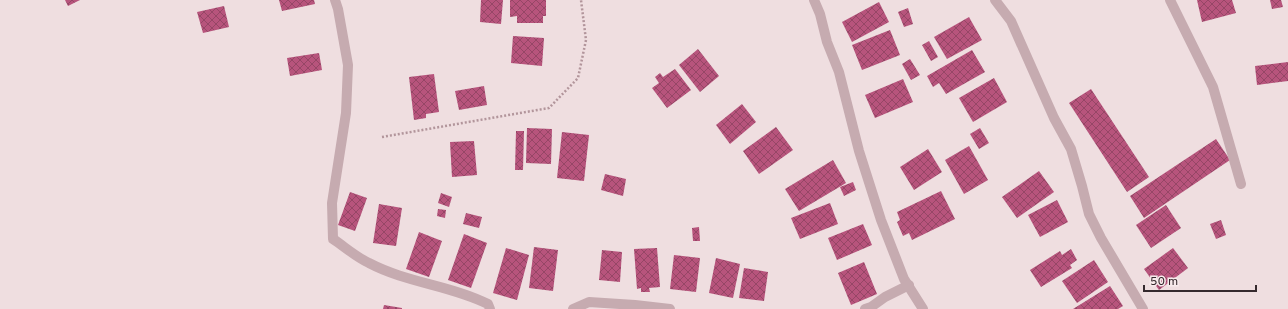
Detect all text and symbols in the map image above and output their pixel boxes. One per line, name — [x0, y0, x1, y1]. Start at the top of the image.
scale bar — [1144, 267, 1256, 293]
text: 50 m — [1150, 274, 1178, 290]

